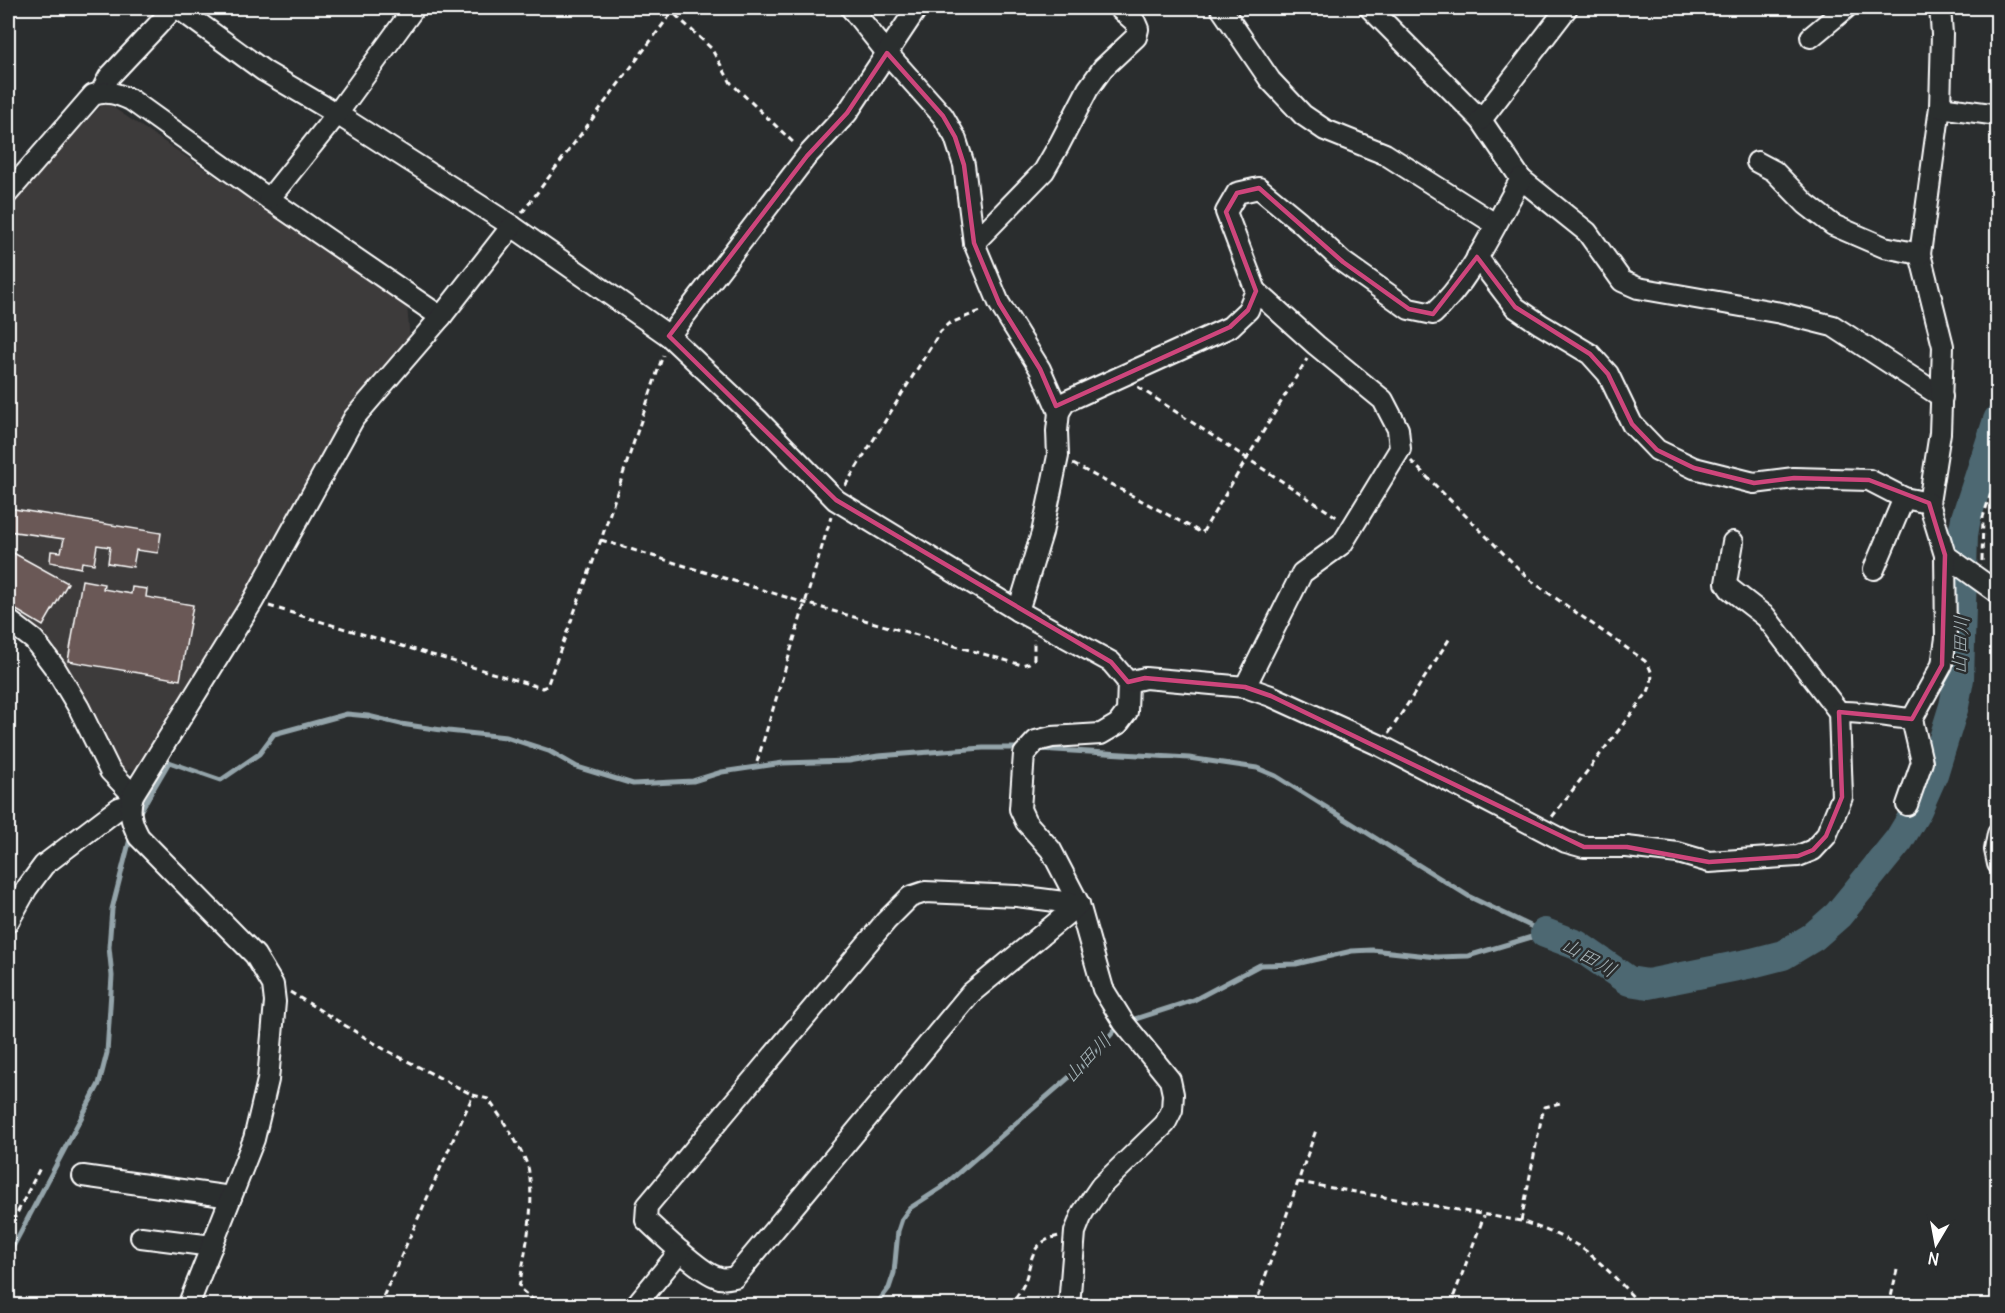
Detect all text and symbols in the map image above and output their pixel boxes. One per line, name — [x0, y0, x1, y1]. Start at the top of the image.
water label: 山田川 — [1945, 614, 1974, 676]
water label: 山田川 — [1557, 931, 1621, 982]
water label: 山田川 — [1057, 1027, 1116, 1088]
north arrow — [1906, 1214, 1966, 1274]
text: N — [1926, 1248, 1941, 1270]

